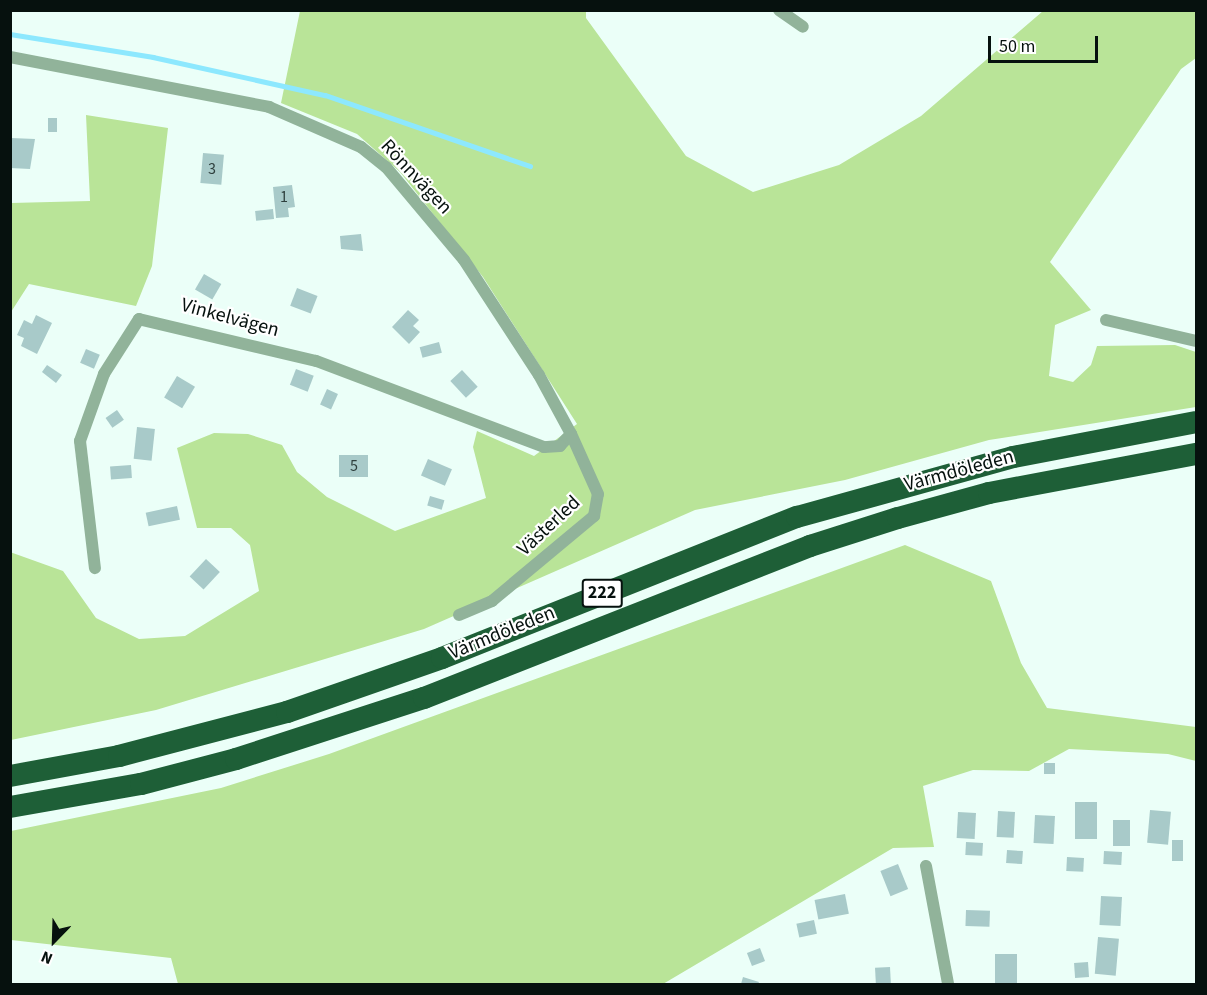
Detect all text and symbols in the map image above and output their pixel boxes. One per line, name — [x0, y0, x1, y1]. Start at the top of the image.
scale bar — [991, 24, 1100, 62]
text: 50 m — [999, 34, 1035, 59]
street label: Rönnvägen — [375, 135, 457, 219]
house number: 3 — [208, 159, 216, 179]
house number: 1 — [280, 187, 288, 207]
street label: Vinkelvägen — [178, 293, 282, 343]
street label: Värmdöleden — [902, 445, 1016, 497]
house number: 5 — [350, 456, 358, 476]
street label: Västerled — [513, 491, 585, 561]
road number: 222 — [581, 578, 623, 608]
street label: Värmdöleden — [445, 601, 559, 665]
north arrow — [24, 911, 84, 971]
text: N — [38, 945, 56, 970]

